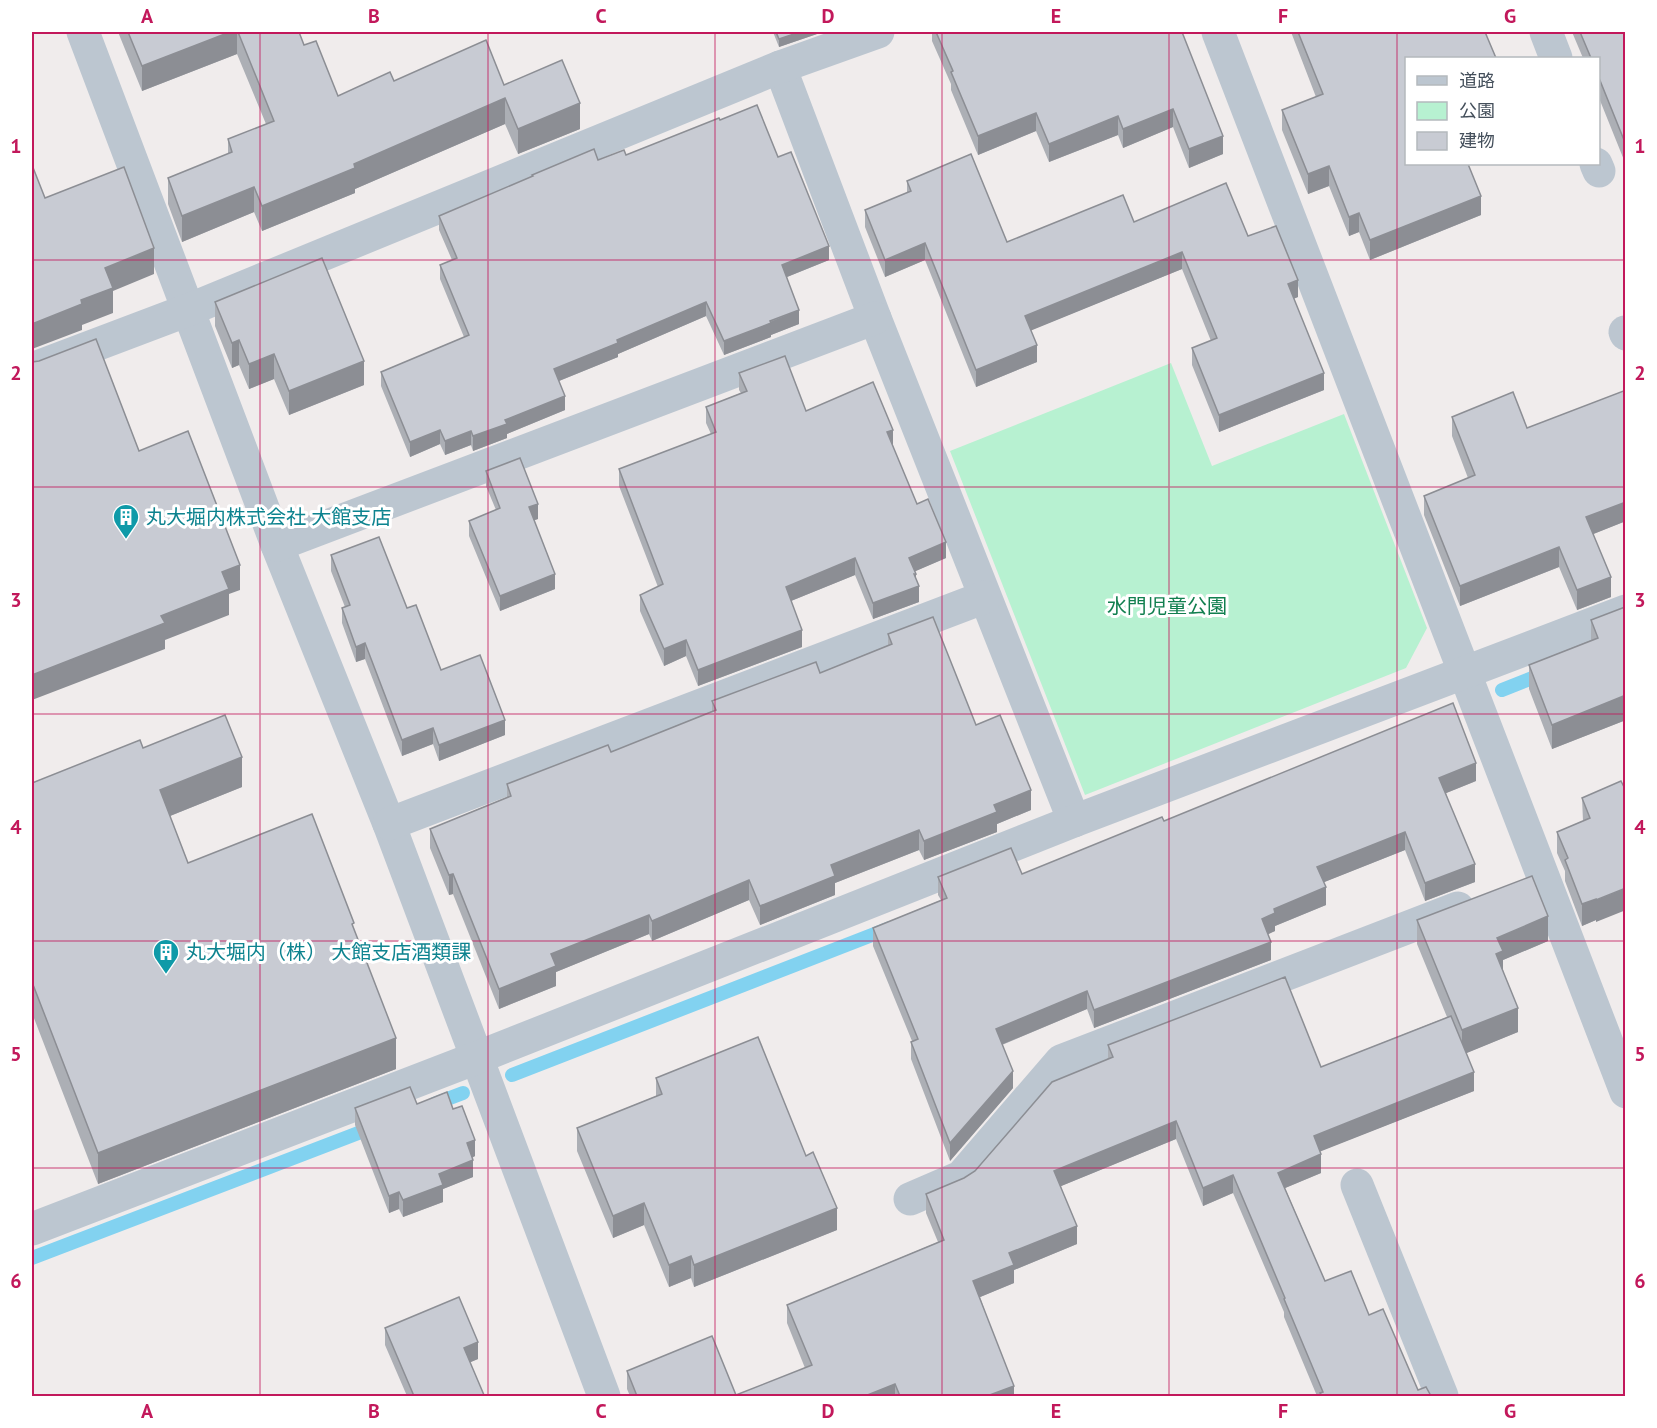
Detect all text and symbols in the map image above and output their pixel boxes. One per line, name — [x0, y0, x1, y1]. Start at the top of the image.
text: A — [141, 3, 154, 29]
text: B — [368, 3, 380, 29]
text: C — [595, 3, 607, 29]
text: D — [822, 3, 835, 29]
text: E — [1051, 3, 1061, 29]
text: F — [1278, 3, 1288, 29]
text: G — [1504, 3, 1516, 29]
legend — [1405, 57, 1600, 165]
text: 道路 — [1459, 69, 1495, 92]
text: 公園 — [1459, 99, 1495, 122]
text: 建物 — [1459, 129, 1495, 152]
text: 1 — [10, 133, 22, 159]
text: 1 — [1634, 133, 1646, 159]
text: 2 — [10, 360, 22, 386]
text: 2 — [1634, 360, 1646, 386]
building icon: 丸大堀内株式会社 大館支店 — [111, 502, 141, 540]
place label: 丸大堀内株式会社 大館支店 — [146, 504, 391, 530]
text: 3 — [10, 587, 22, 613]
text: 3 — [1634, 587, 1646, 613]
park label: 水門児童公園 — [1107, 593, 1227, 619]
text: 4 — [10, 814, 22, 840]
text: 4 — [1634, 814, 1646, 840]
building icon: 丸大堀内（株） 大館支店酒類課 — [151, 937, 181, 975]
place label: 丸大堀内（株） 大館支店酒類課 — [186, 939, 471, 965]
text: 5 — [10, 1041, 22, 1067]
text: 5 — [1634, 1041, 1646, 1067]
text: 6 — [10, 1268, 22, 1294]
text: 6 — [1634, 1268, 1646, 1294]
text: A — [141, 1398, 154, 1424]
text: B — [368, 1398, 380, 1424]
text: C — [595, 1398, 607, 1424]
text: D — [822, 1398, 835, 1424]
text: E — [1051, 1398, 1061, 1424]
text: F — [1278, 1398, 1288, 1424]
text: G — [1504, 1398, 1516, 1424]

